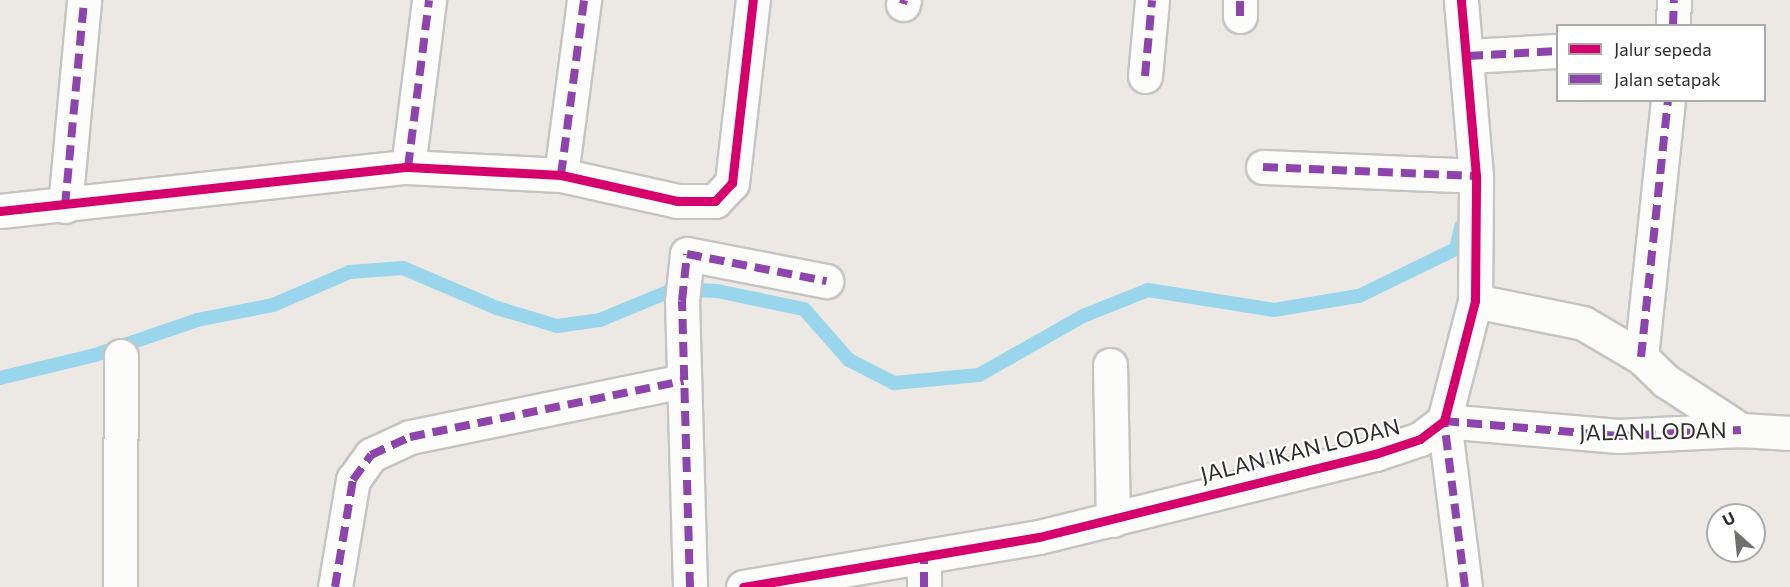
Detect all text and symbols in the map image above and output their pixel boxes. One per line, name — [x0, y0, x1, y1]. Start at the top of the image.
legend — [1556, 24, 1766, 102]
text: Jalur sepeda — [1614, 38, 1712, 60]
text: Jalan setapak — [1614, 68, 1721, 90]
street label: JALAN IKAN LODAN — [1198, 412, 1402, 488]
street label: JALAN LODAN — [1579, 417, 1727, 445]
north arrow — [1706, 503, 1766, 563]
text: U — [1719, 507, 1738, 529]

